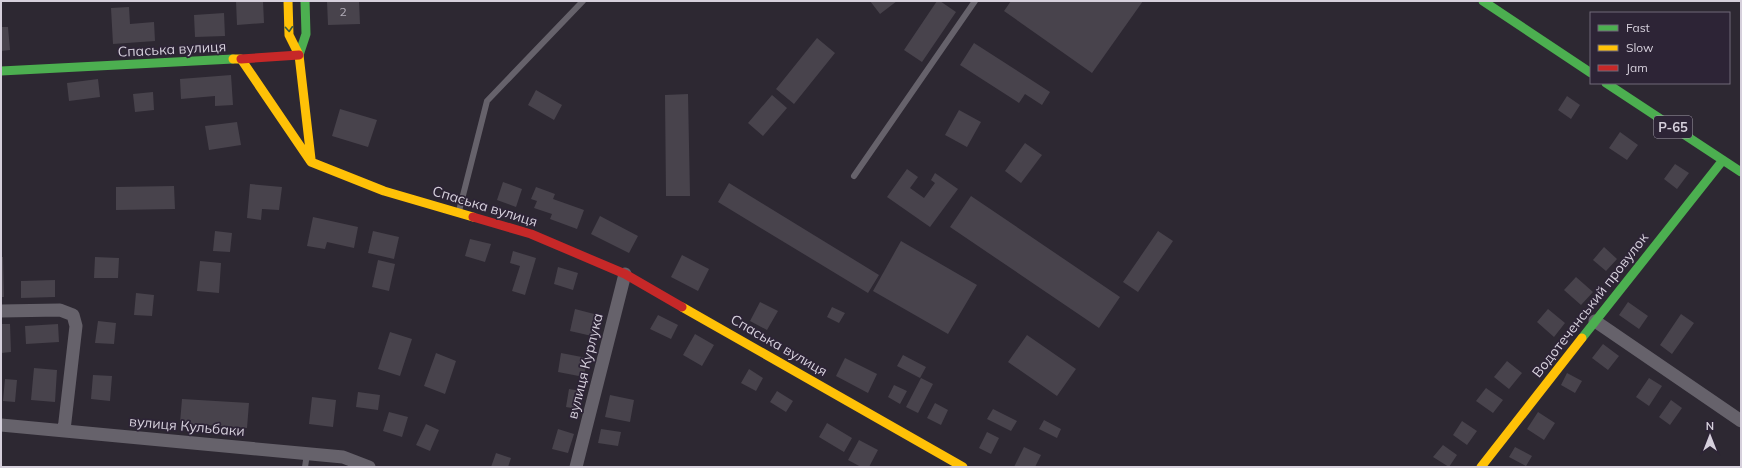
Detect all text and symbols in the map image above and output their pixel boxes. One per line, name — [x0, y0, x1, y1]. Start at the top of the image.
house number: 2 — [339, 4, 347, 19]
legend — [1590, 12, 1730, 84]
text: Fast — [1626, 20, 1650, 35]
one-way arrow — [285, 26, 294, 32]
street label: Спаська вулиця — [117, 37, 227, 61]
text: Slow — [1626, 40, 1654, 55]
text: Jam — [1626, 60, 1648, 75]
road number: Р-65 — [1654, 116, 1692, 138]
street label: Спаська вулиця — [430, 182, 540, 230]
street label: Водотеченський провулок — [1528, 229, 1652, 381]
street label: Спаська вулиця — [727, 310, 831, 380]
street label: вулиця Курлука — [563, 311, 607, 421]
street label: вулиця Кульбаки — [128, 412, 246, 440]
north arrow — [1690, 416, 1730, 456]
text: N — [1706, 419, 1714, 433]

